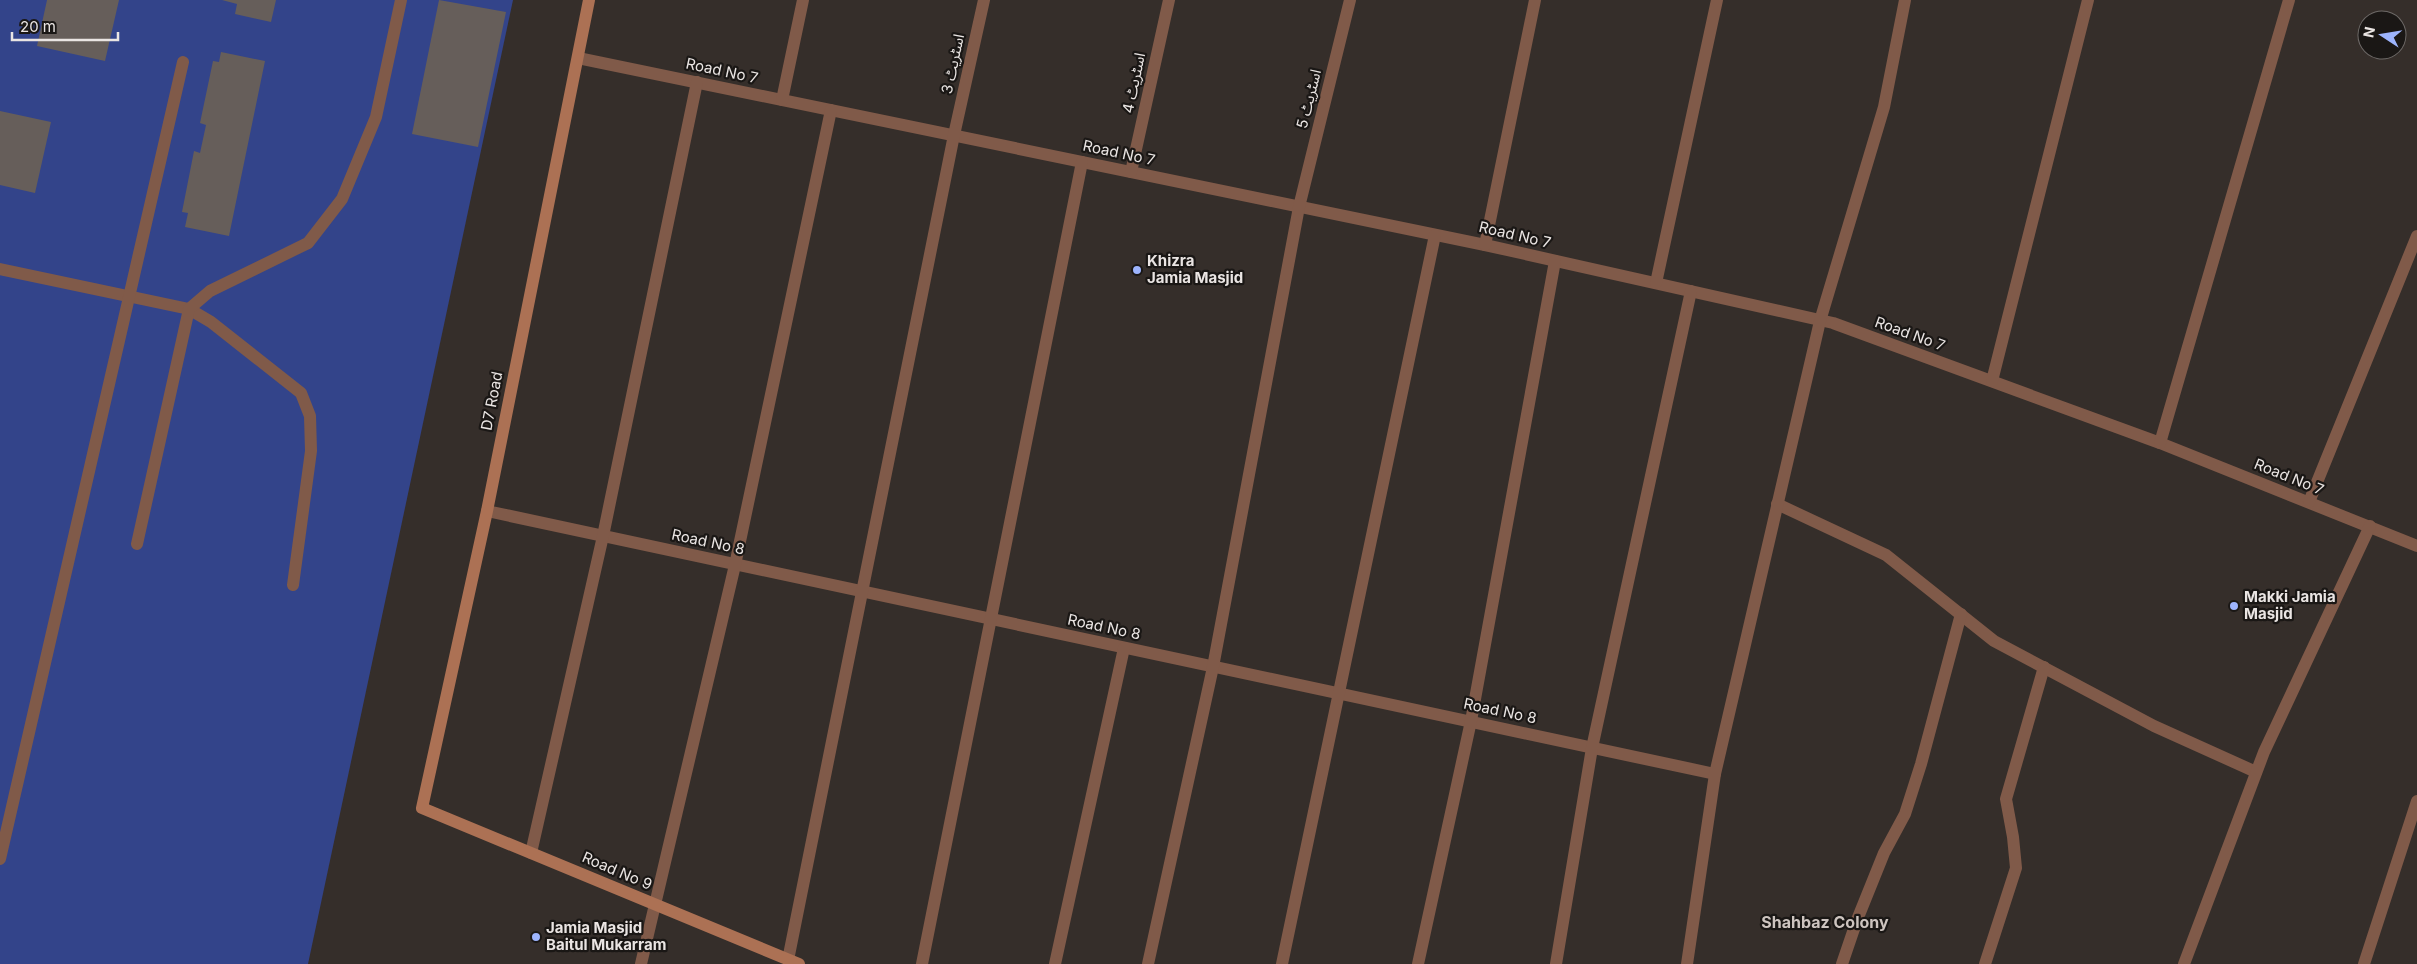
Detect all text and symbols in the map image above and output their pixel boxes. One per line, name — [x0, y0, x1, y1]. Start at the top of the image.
scale bar — [12, 10, 119, 42]
north arrow — [2357, 10, 2407, 60]
text: 20 m — [20, 17, 56, 36]
text: N — [2359, 25, 2378, 39]
street label: اسٹریٹ 3 — [937, 32, 968, 96]
street label: اسٹریٹ 4 — [1118, 51, 1149, 115]
street label: Road No 7 — [684, 54, 760, 87]
street label: اسٹریٹ 5 — [1292, 67, 1325, 131]
street label: Road No 7 — [1081, 136, 1157, 169]
street label: Road No 7 — [1477, 217, 1553, 252]
place label: Khizra Jamia Masjid — [1147, 251, 1243, 287]
marker: Khizra Jamia Masjid — [1131, 264, 1143, 276]
street label: Road No 7 — [1872, 312, 1948, 355]
street label: D7 Road — [476, 370, 507, 432]
street label: Road No 7 — [2252, 454, 2327, 499]
street label: Road No 8 — [670, 525, 746, 559]
place label: Makki Jamia Masjid — [2244, 587, 2336, 623]
marker: Makki Jamia Masjid — [2228, 600, 2240, 612]
street label: Road No 8 — [1066, 610, 1142, 644]
street label: Road No 8 — [1462, 694, 1538, 728]
street label: Road No 9 — [579, 847, 655, 894]
district label: Shahbaz Colony — [1761, 912, 1889, 932]
place label: Jamia Masjid Baitul Mukarram — [546, 918, 666, 954]
marker: Jamia Masjid Baitul Mukarram — [530, 931, 542, 943]

